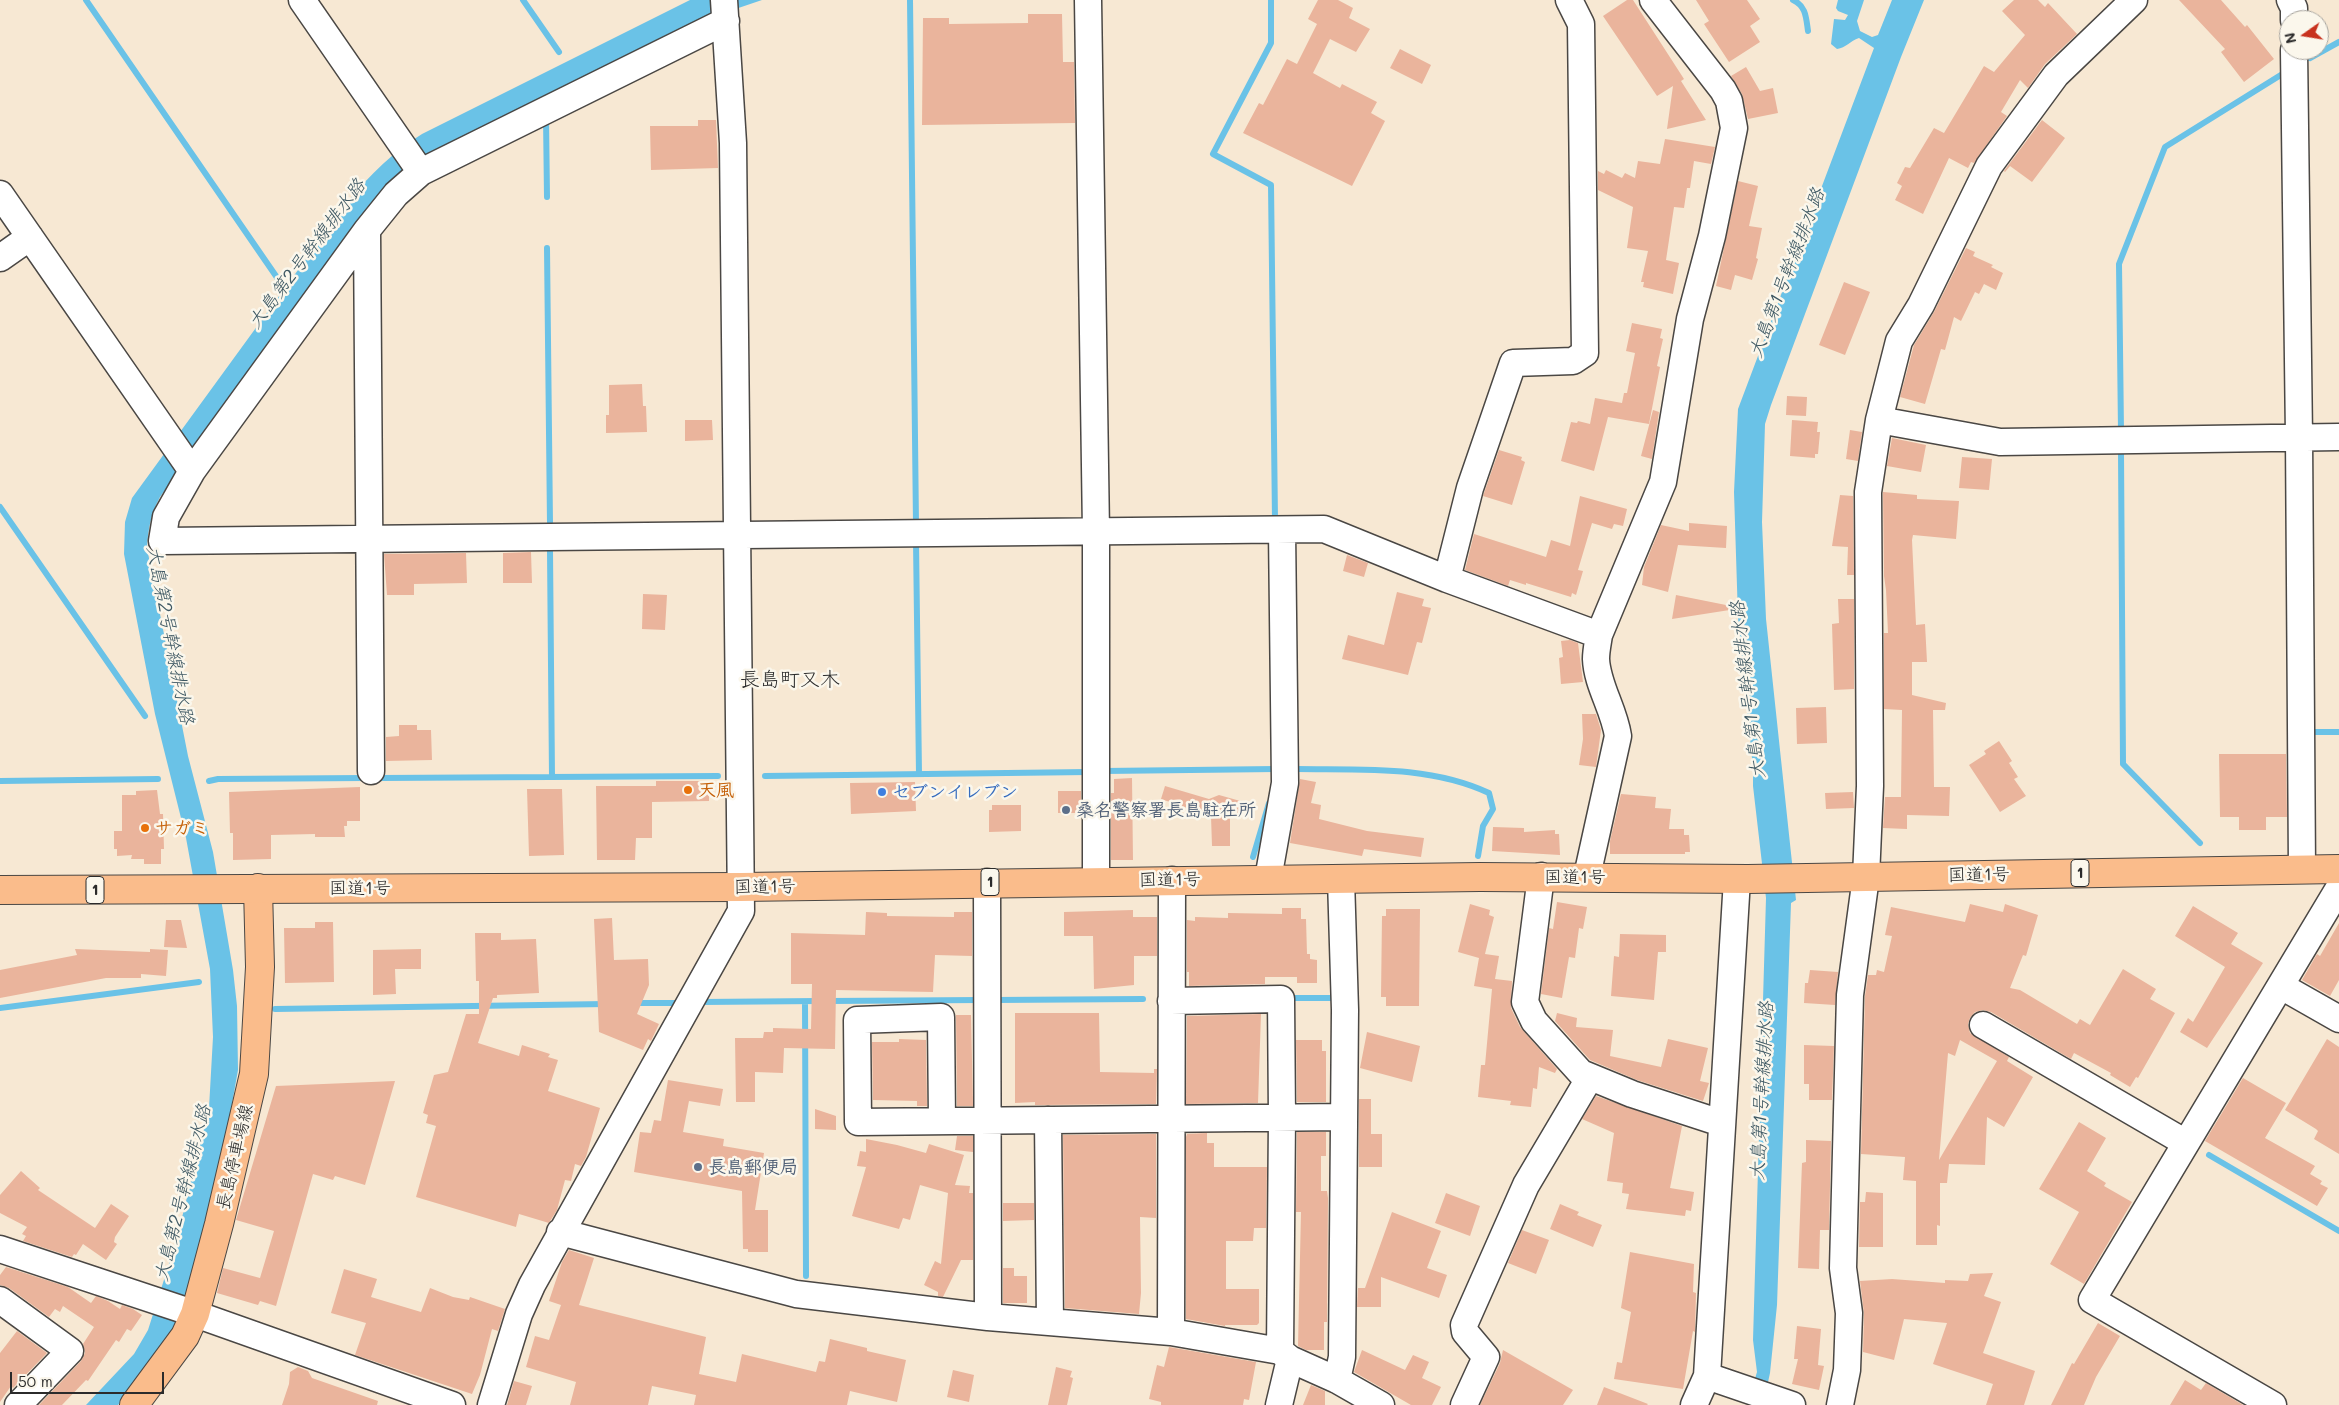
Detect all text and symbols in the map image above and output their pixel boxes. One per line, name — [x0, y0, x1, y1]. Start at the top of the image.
north arrow — [2279, 10, 2329, 60]
text: N — [2279, 31, 2300, 46]
water label: 大島第2号幹線排水路 — [243, 175, 371, 333]
water label: 大島第1号幹線排水路 — [1744, 185, 1830, 361]
water label: 大島第2号幹線排水路 — [141, 544, 199, 726]
water label: 大島第1号幹線排水路 — [1726, 600, 1770, 780]
district label: 長島町又木 — [740, 668, 840, 692]
place label: 天風 — [698, 779, 734, 801]
place label: セブンイレブン — [892, 781, 1018, 803]
marker: 天風 — [682, 784, 694, 796]
marker: セブンイレブン — [876, 786, 888, 798]
place label: 桑名警察署長島駐在所 — [1076, 799, 1256, 821]
marker: 桑名警察署長島駐在所 — [1060, 804, 1072, 816]
place label: サガミ — [155, 817, 209, 839]
marker: サガミ — [139, 822, 151, 834]
road number: 1 — [2071, 860, 2089, 886]
street label: 国道1号 — [1948, 864, 2010, 886]
street label: 国道1号 — [1544, 866, 1606, 888]
road number: 1 — [981, 869, 999, 896]
street label: 国道1号 — [1139, 869, 1201, 891]
road number: 1 — [86, 876, 104, 904]
street label: 国道1号 — [734, 876, 796, 898]
street label: 国道1号 — [329, 877, 391, 899]
water label: 大島第1号幹線排水路 — [1746, 1001, 1778, 1181]
water label: 大島第2号幹線排水路 — [150, 1102, 216, 1284]
street label: 長島停車場線 — [212, 1102, 258, 1212]
place label: 長島郵便局 — [708, 1156, 798, 1178]
marker: 長島郵便局 — [692, 1161, 704, 1173]
scale bar — [12, 1362, 166, 1394]
text: 50 m — [18, 1371, 53, 1391]

